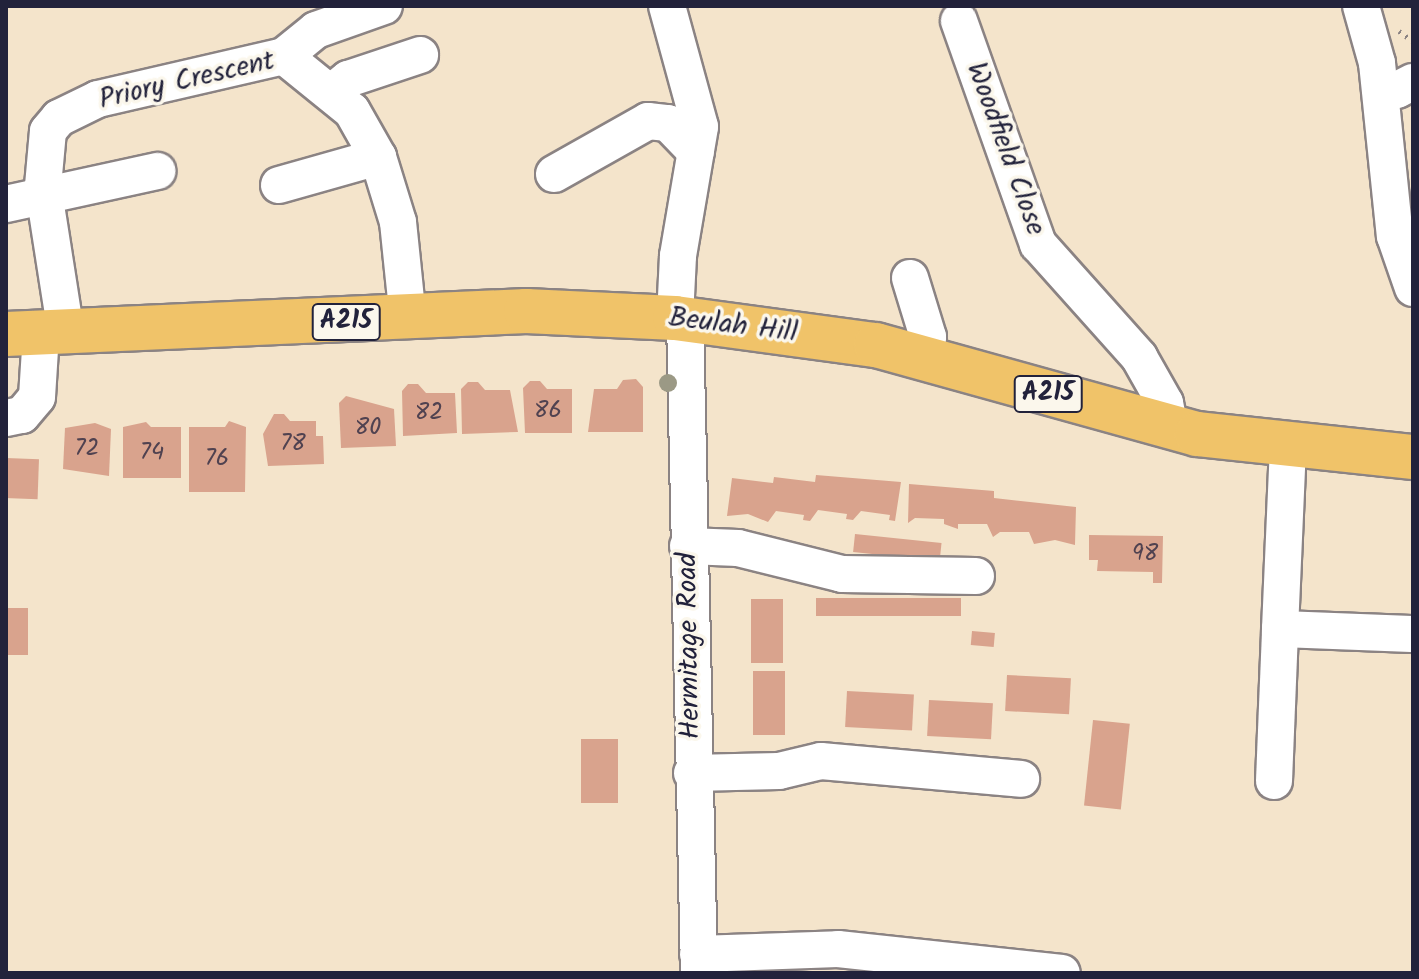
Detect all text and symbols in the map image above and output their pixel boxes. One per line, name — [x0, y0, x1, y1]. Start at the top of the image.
street label: Priory Crescent — [96, 45, 278, 117]
street label: Woodfield Close — [958, 58, 1052, 240]
road number: A215 — [310, 300, 382, 344]
street label: Beulah Hill — [667, 301, 799, 351]
road number: A215 — [1012, 372, 1084, 416]
house number: 86 — [534, 397, 562, 425]
house number: 82 — [415, 399, 443, 427]
house number: 80 — [355, 414, 381, 442]
house number: 78 — [280, 430, 306, 458]
house number: 72 — [74, 435, 100, 463]
house number: 74 — [140, 439, 164, 467]
house number: 76 — [205, 445, 229, 473]
house number: 98 — [1132, 540, 1158, 568]
street label: Hermitage Road — [672, 552, 708, 740]

